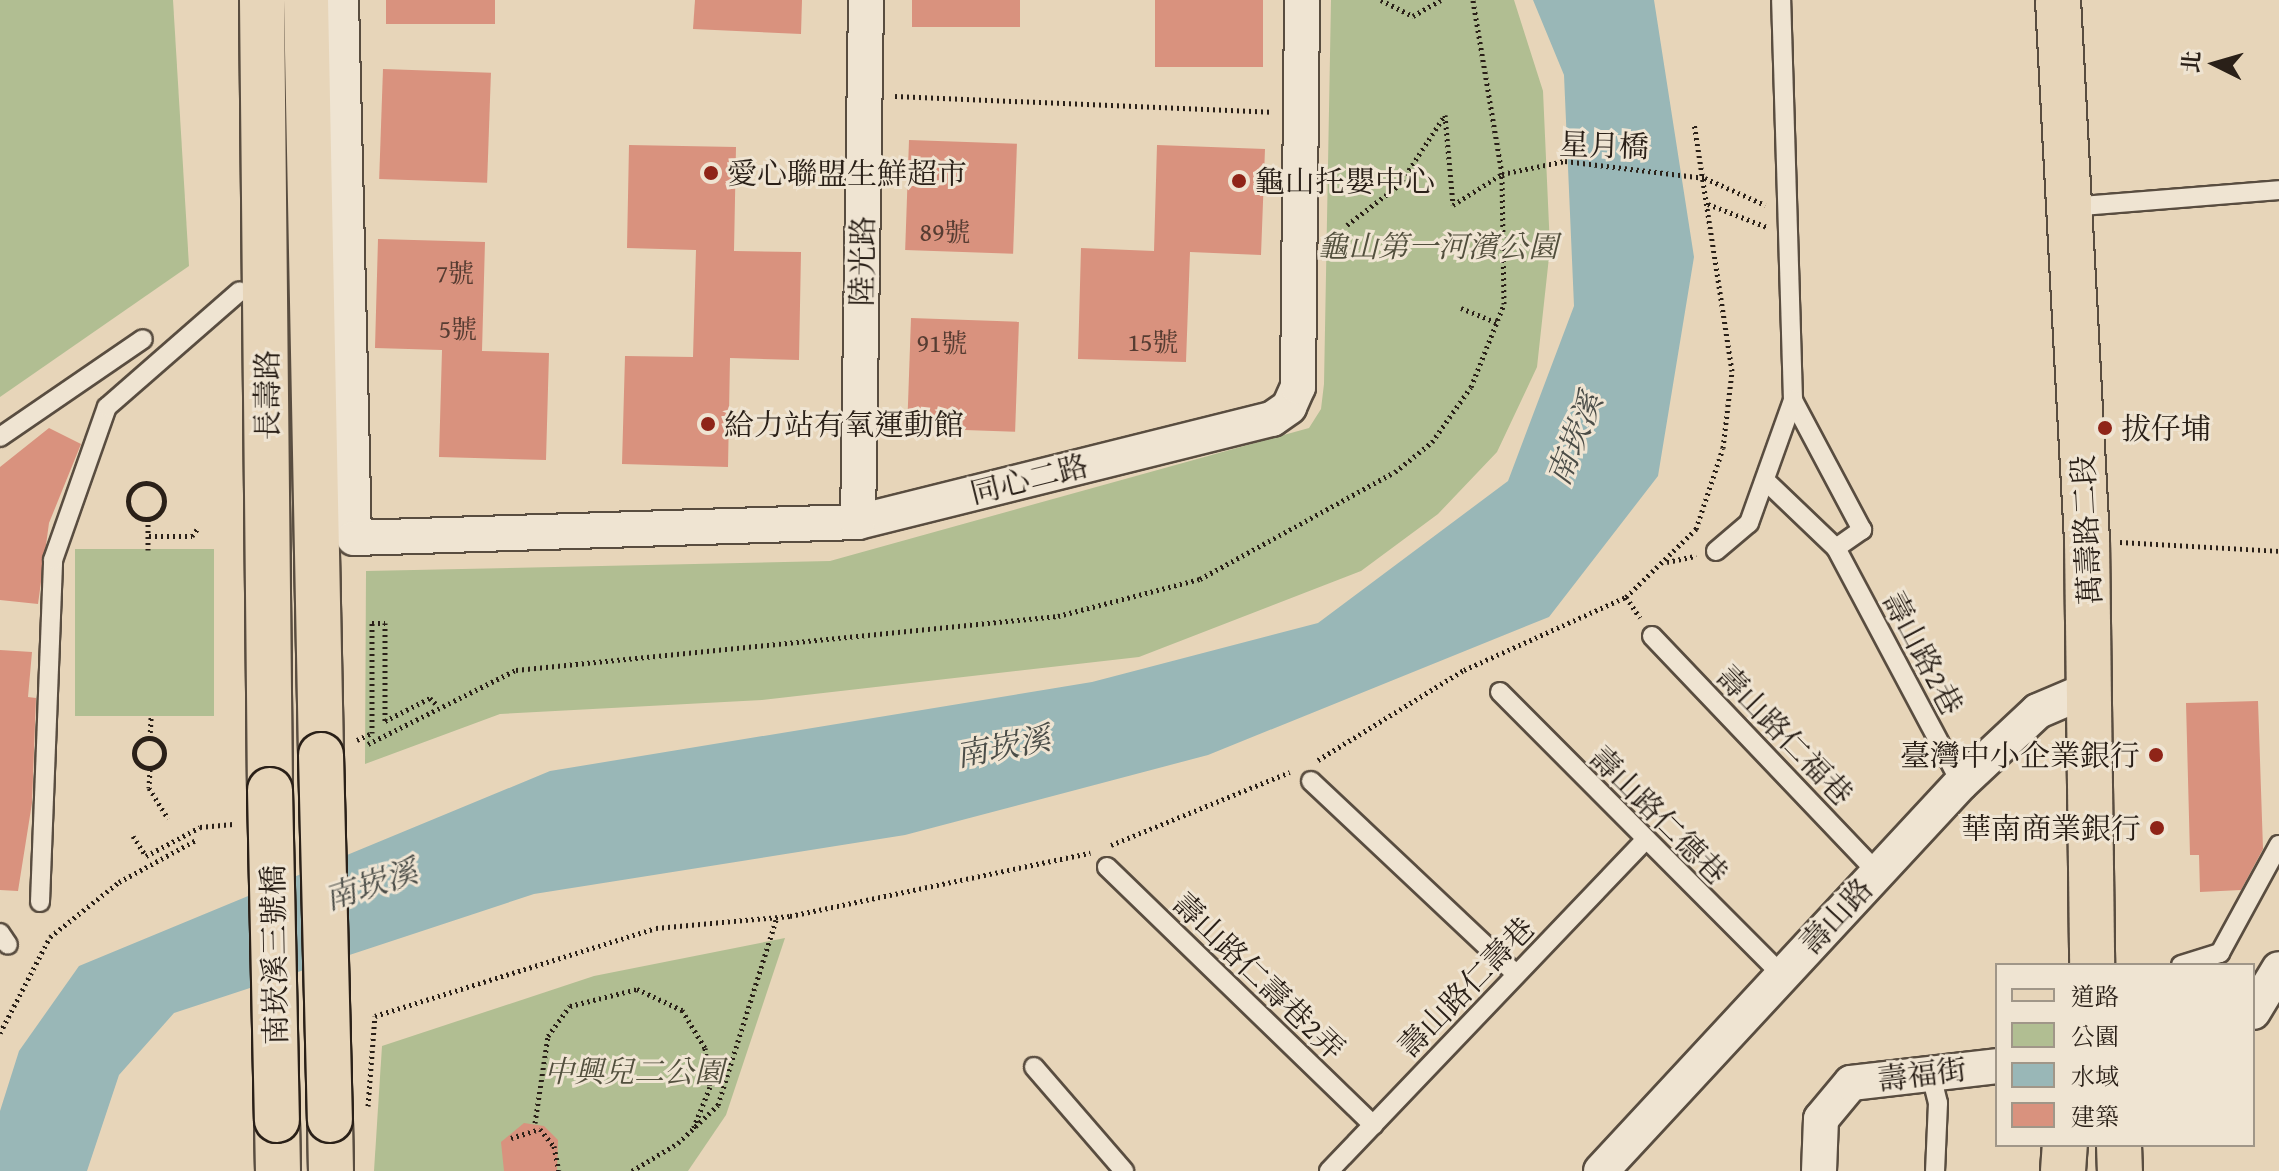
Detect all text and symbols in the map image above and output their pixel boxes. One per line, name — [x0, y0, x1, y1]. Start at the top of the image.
north arrow — [2175, 24, 2255, 104]
text: 北 — [2174, 50, 2208, 74]
street label: 星月橋 — [1558, 125, 1650, 165]
place label: 愛心聯盟生鮮超市 — [727, 155, 967, 191]
place label: 龜山托嬰中心 — [1255, 163, 1435, 199]
marker: 愛心聯盟生鮮超市 — [702, 164, 720, 182]
marker: 龜山托嬰中心 — [1230, 172, 1248, 190]
street label: 陸光路 — [843, 216, 881, 306]
house number: 89號 — [919, 216, 971, 248]
park label: 龜山第一河濱公園 — [1318, 228, 1558, 264]
house number: 7號 — [436, 257, 474, 289]
house number: 5號 — [439, 313, 477, 345]
house number: 15號 — [1127, 326, 1179, 358]
house number: 91號 — [916, 327, 968, 359]
street label: 長壽路 — [249, 350, 285, 440]
water label: 南崁溪 — [1539, 387, 1611, 491]
place label: 給力站有氧運動館 — [724, 406, 964, 442]
place label: 拔仔埔 — [2121, 410, 2211, 446]
marker: 給力站有氧運動館 — [699, 415, 717, 433]
marker: 拔仔埔 — [2096, 419, 2114, 437]
street label: 同心二路 — [966, 447, 1092, 511]
street label: 萬壽路二段 — [2064, 454, 2108, 606]
street label: 壽山路2巷 — [1876, 585, 1970, 721]
street label: 壽山路仁福巷 — [1710, 658, 1860, 812]
water label: 南崁溪 — [952, 719, 1054, 775]
place label: 臺灣中小企業銀行 — [1900, 737, 2140, 773]
street label: 壽山路仁德巷 — [1583, 739, 1735, 891]
marker: 臺灣中小企業銀行 — [2147, 746, 2165, 764]
place label: 華南商業銀行 — [1961, 810, 2141, 846]
marker: 華南商業銀行 — [2148, 819, 2166, 837]
water label: 南崁溪 — [319, 852, 423, 918]
street label: 南崁溪三號橋 — [254, 865, 294, 1045]
street label: 壽山路 — [1792, 871, 1880, 961]
street label: 壽山路仁壽巷2弄 — [1166, 885, 1352, 1067]
street label: 壽山路仁壽巷 — [1391, 910, 1541, 1064]
legend — [1995, 963, 2255, 1147]
text: 道路 — [2071, 979, 2119, 1014]
text: 公園 — [2071, 1019, 2119, 1054]
street label: 壽福街 — [1875, 1051, 1969, 1097]
park label: 中興兒二公園 — [544, 1053, 724, 1089]
text: 水域 — [2071, 1059, 2119, 1094]
text: 建築 — [2071, 1099, 2119, 1134]

